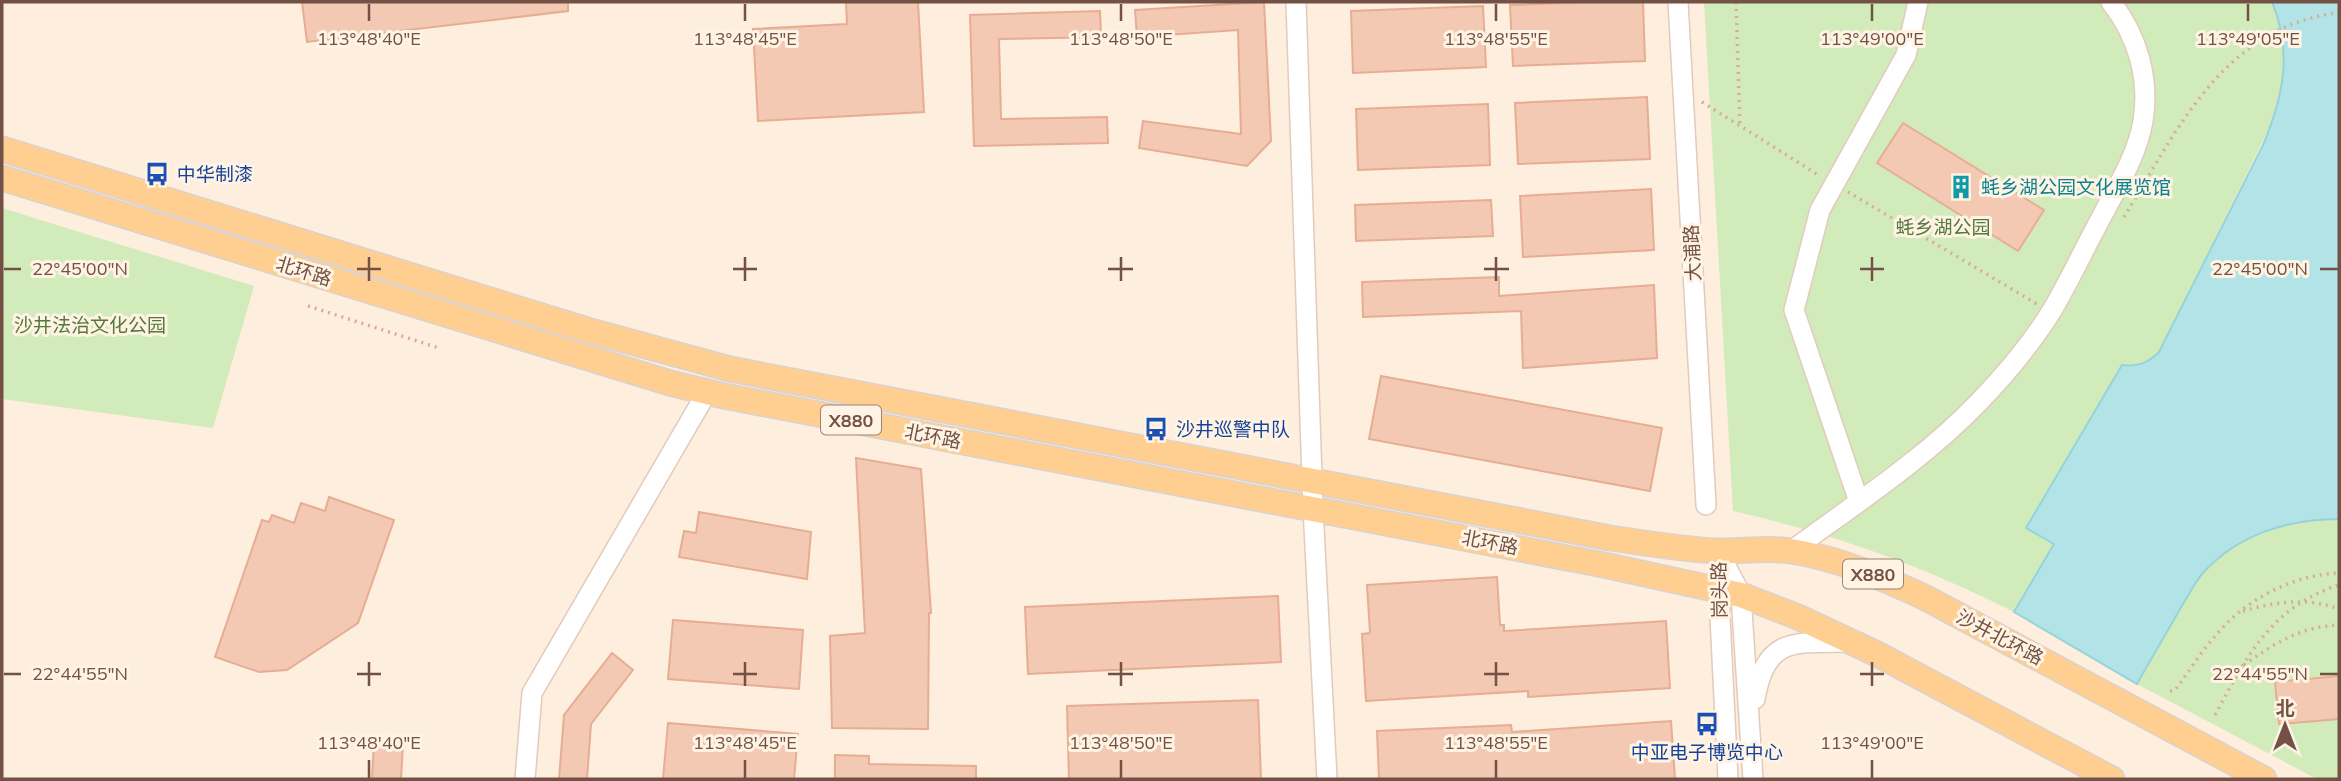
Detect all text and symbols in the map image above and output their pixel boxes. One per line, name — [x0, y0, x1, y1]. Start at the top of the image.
text: 113°48'40"E — [317, 27, 421, 50]
text: 113°48'45"E — [693, 27, 797, 50]
text: 113°48'50"E — [1069, 27, 1173, 50]
text: 113°48'55"E — [1444, 27, 1548, 50]
text: 113°49'00"E — [1820, 27, 1924, 50]
text: 113°49'05"E — [2196, 27, 2300, 50]
bus stop icon: 中华制漆 — [143, 160, 171, 188]
place label: 中华制漆 — [177, 162, 253, 186]
building icon: 蚝乡湖公园文化展览馆 — [1947, 173, 1975, 201]
place label: 蚝乡湖公园文化展览馆 — [1981, 175, 2171, 199]
park label: 蚝乡湖公园 — [1895, 215, 1991, 239]
street label: 大浦路 — [1679, 224, 1705, 282]
street label: 北环路 — [273, 251, 335, 291]
text: 22°45'00"N — [32, 257, 128, 280]
text: 22°45'00"N — [2212, 257, 2308, 280]
park label: 沙井法治文化公园 — [14, 313, 166, 337]
road number: X880 — [821, 406, 881, 434]
bus stop icon: 沙井巡警中队 — [1142, 415, 1170, 443]
place label: 沙井巡警中队 — [1176, 417, 1290, 441]
street label: 北环路 — [903, 419, 963, 453]
street label: 北环路 — [1460, 525, 1520, 559]
road number: X880 — [1843, 560, 1903, 588]
street label: 岗头路 — [1707, 561, 1731, 619]
street label: 沙井北环路 — [1952, 604, 2048, 670]
text: 22°44'55"N — [32, 662, 128, 685]
text: 22°44'55"N — [2212, 662, 2308, 685]
north arrow — [2250, 690, 2320, 760]
text: 北 — [2275, 696, 2295, 720]
bus stop icon: 中亚电子博览中心 — [1693, 710, 1721, 738]
text: 113°48'40"E — [317, 731, 421, 754]
text: 113°48'45"E — [693, 731, 797, 754]
text: 113°48'50"E — [1069, 731, 1173, 754]
text: 113°48'55"E — [1444, 731, 1548, 754]
text: 113°49'00"E — [1820, 731, 1924, 754]
place label: 中亚电子博览中心 — [1631, 740, 1783, 764]

